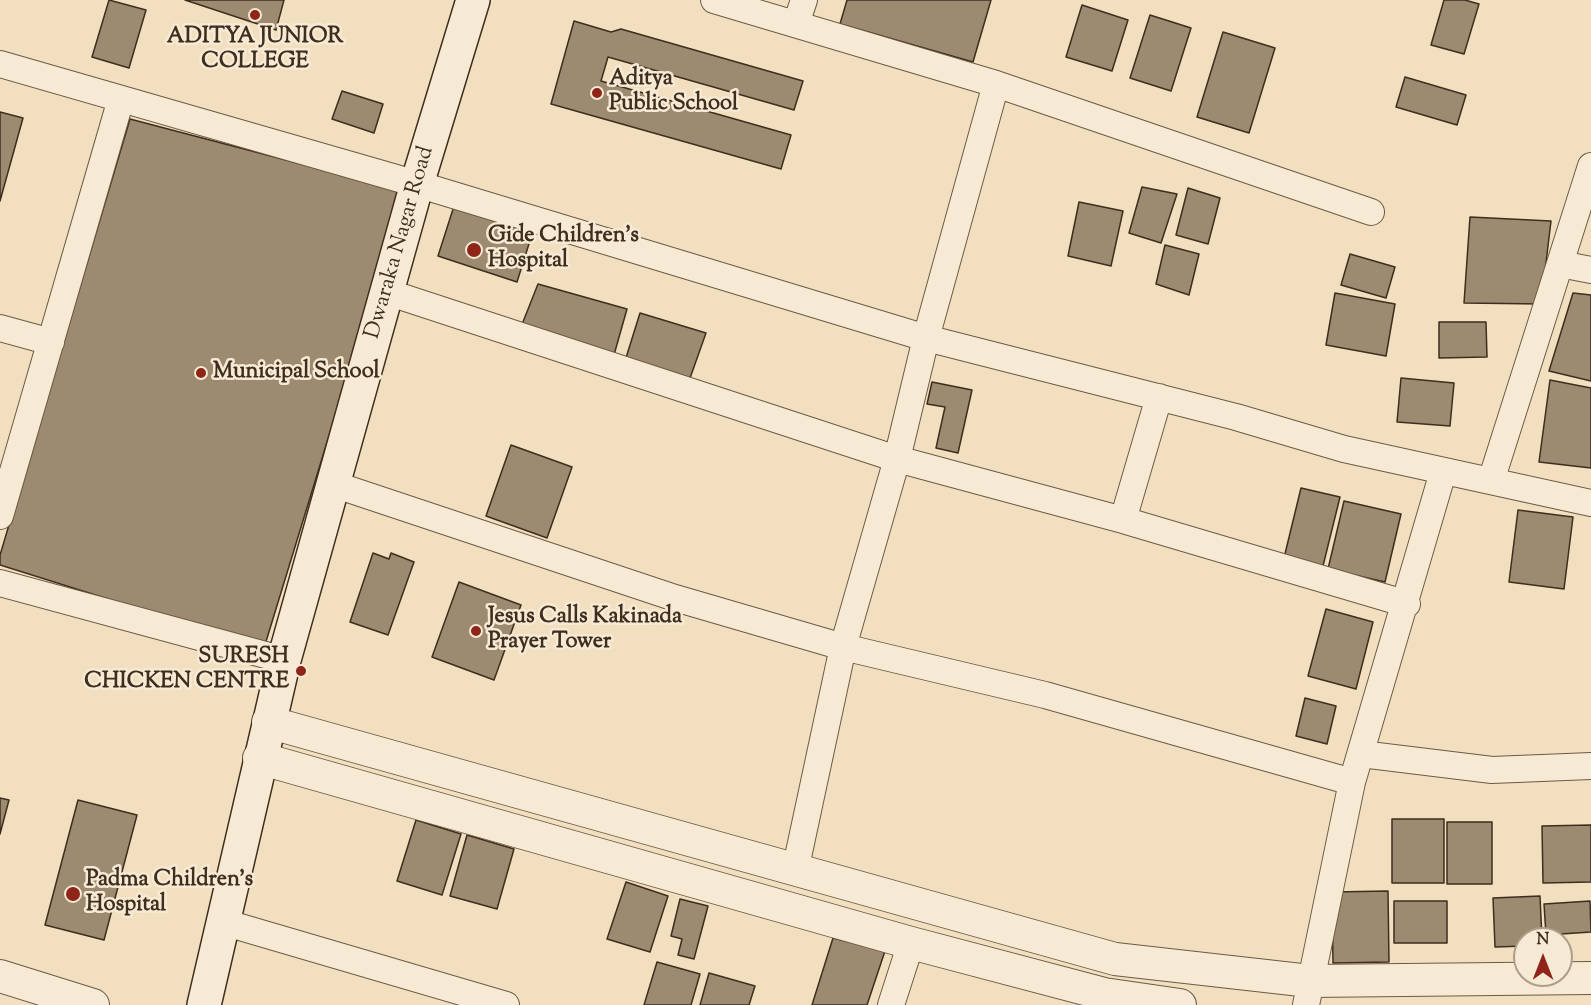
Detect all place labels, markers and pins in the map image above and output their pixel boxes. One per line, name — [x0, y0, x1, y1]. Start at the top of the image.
marker: ADITYA JUNIOR COLLEGE — [248, 8, 262, 22]
place label: ADITYA JUNIOR COLLEGE — [167, 25, 343, 76]
place label: Aditya Public School — [609, 67, 738, 118]
marker: Aditya Public School — [590, 86, 604, 100]
place label: Gide Children's Hospital — [488, 224, 639, 276]
marker: Gide Children's Hospital — [465, 241, 483, 259]
place label: Municipal School — [213, 360, 380, 386]
marker: Municipal School — [194, 366, 208, 380]
place label: Jesus Calls Kakinada Prayer Tower — [488, 605, 682, 656]
marker: Jesus Calls Kakinada Prayer Tower — [469, 624, 483, 638]
place label: SURESH CHICKEN CENTRE — [84, 645, 289, 696]
marker: SURESH CHICKEN CENTRE — [294, 664, 308, 678]
place label: Padma Children's Hospital — [86, 868, 253, 920]
marker: Padma Children's Hospital — [64, 885, 82, 903]

